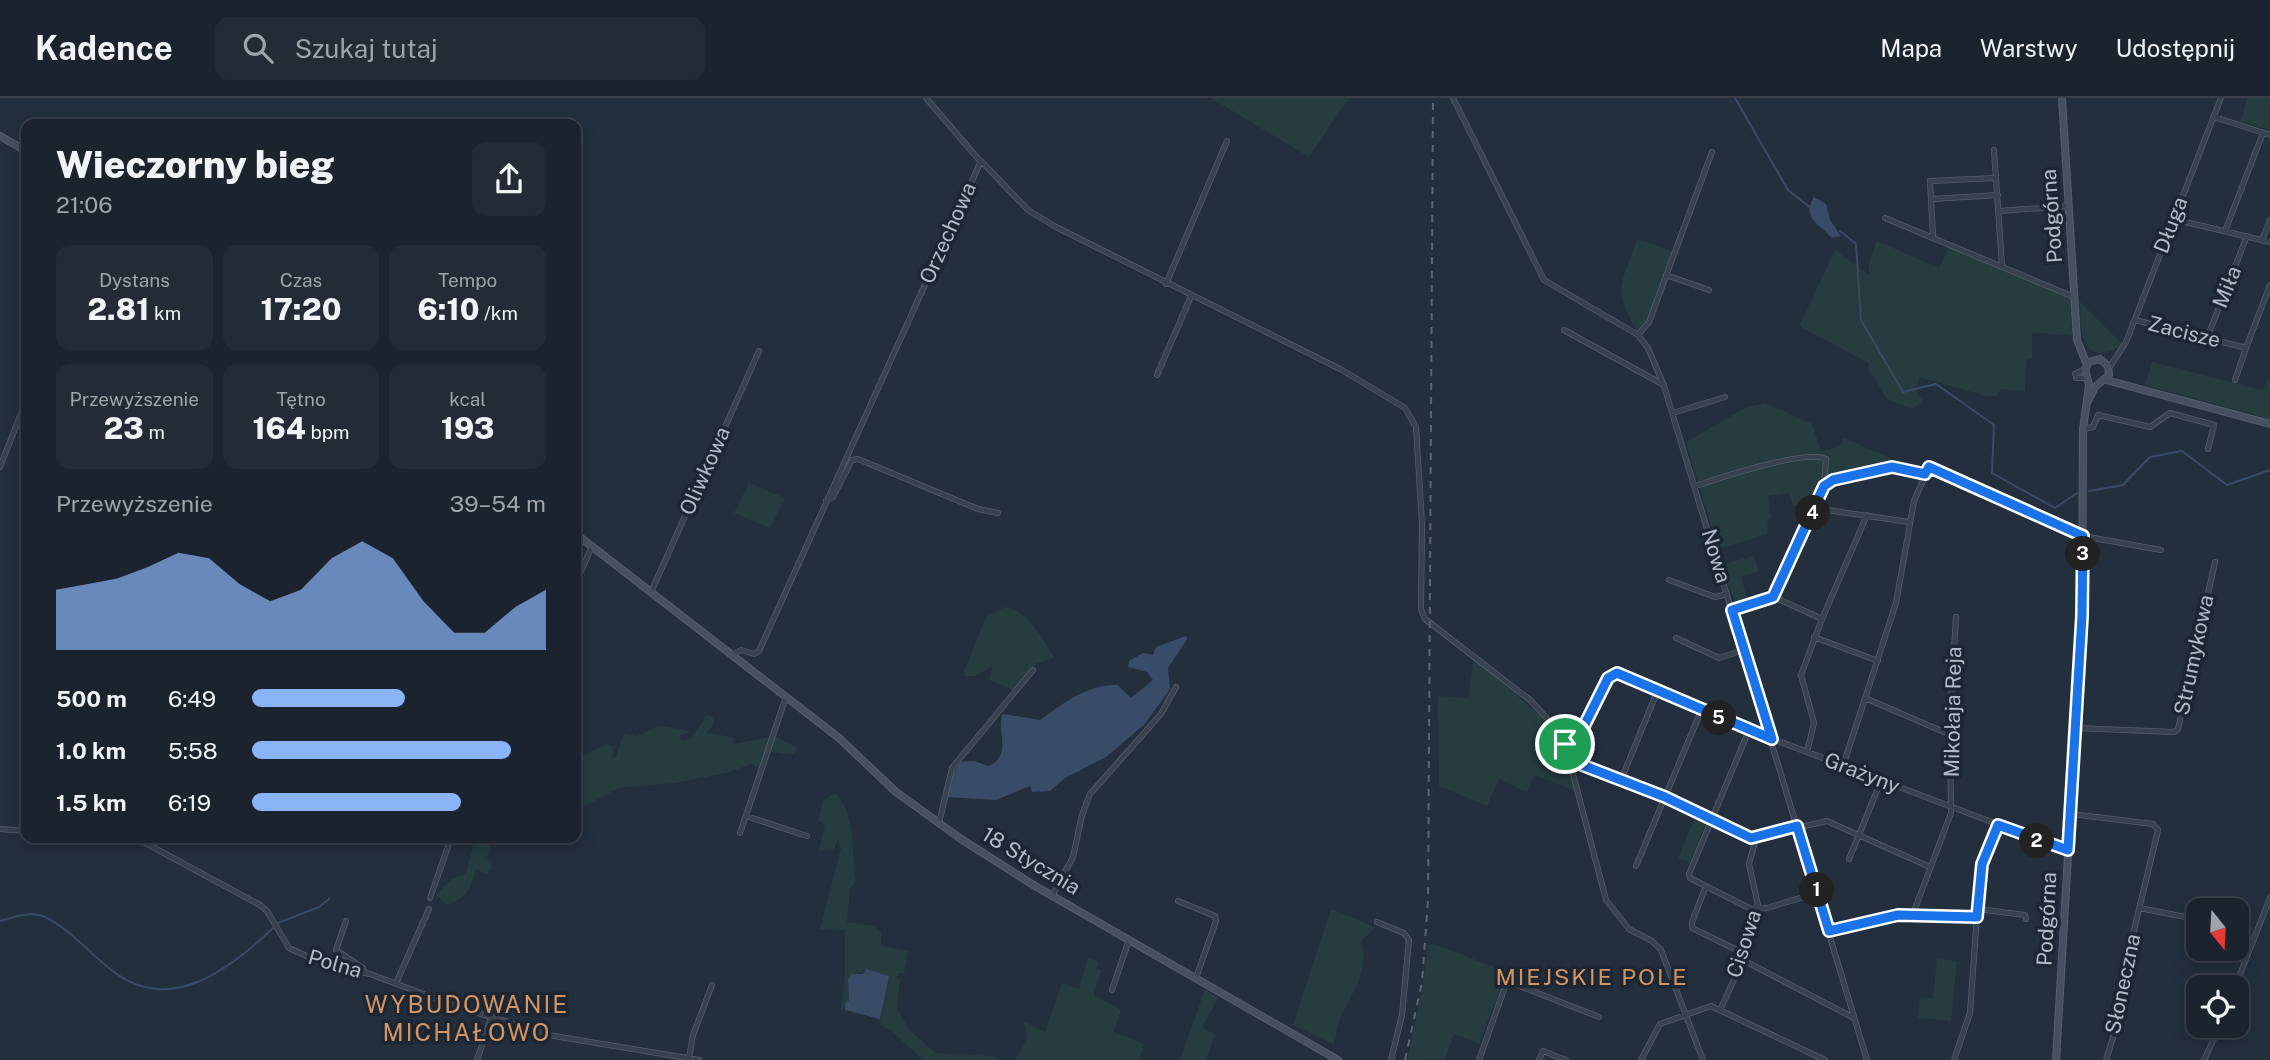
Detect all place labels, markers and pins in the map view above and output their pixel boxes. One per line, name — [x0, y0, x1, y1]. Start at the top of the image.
pin: 4 — [1796, 496, 1830, 530]
pin: 3 — [2066, 536, 2100, 572]
pin: 5 — [1702, 700, 1736, 736]
pin — [1535, 714, 1595, 774]
pin: 2 — [2020, 824, 2054, 858]
pin: 1 — [1800, 872, 1834, 908]

